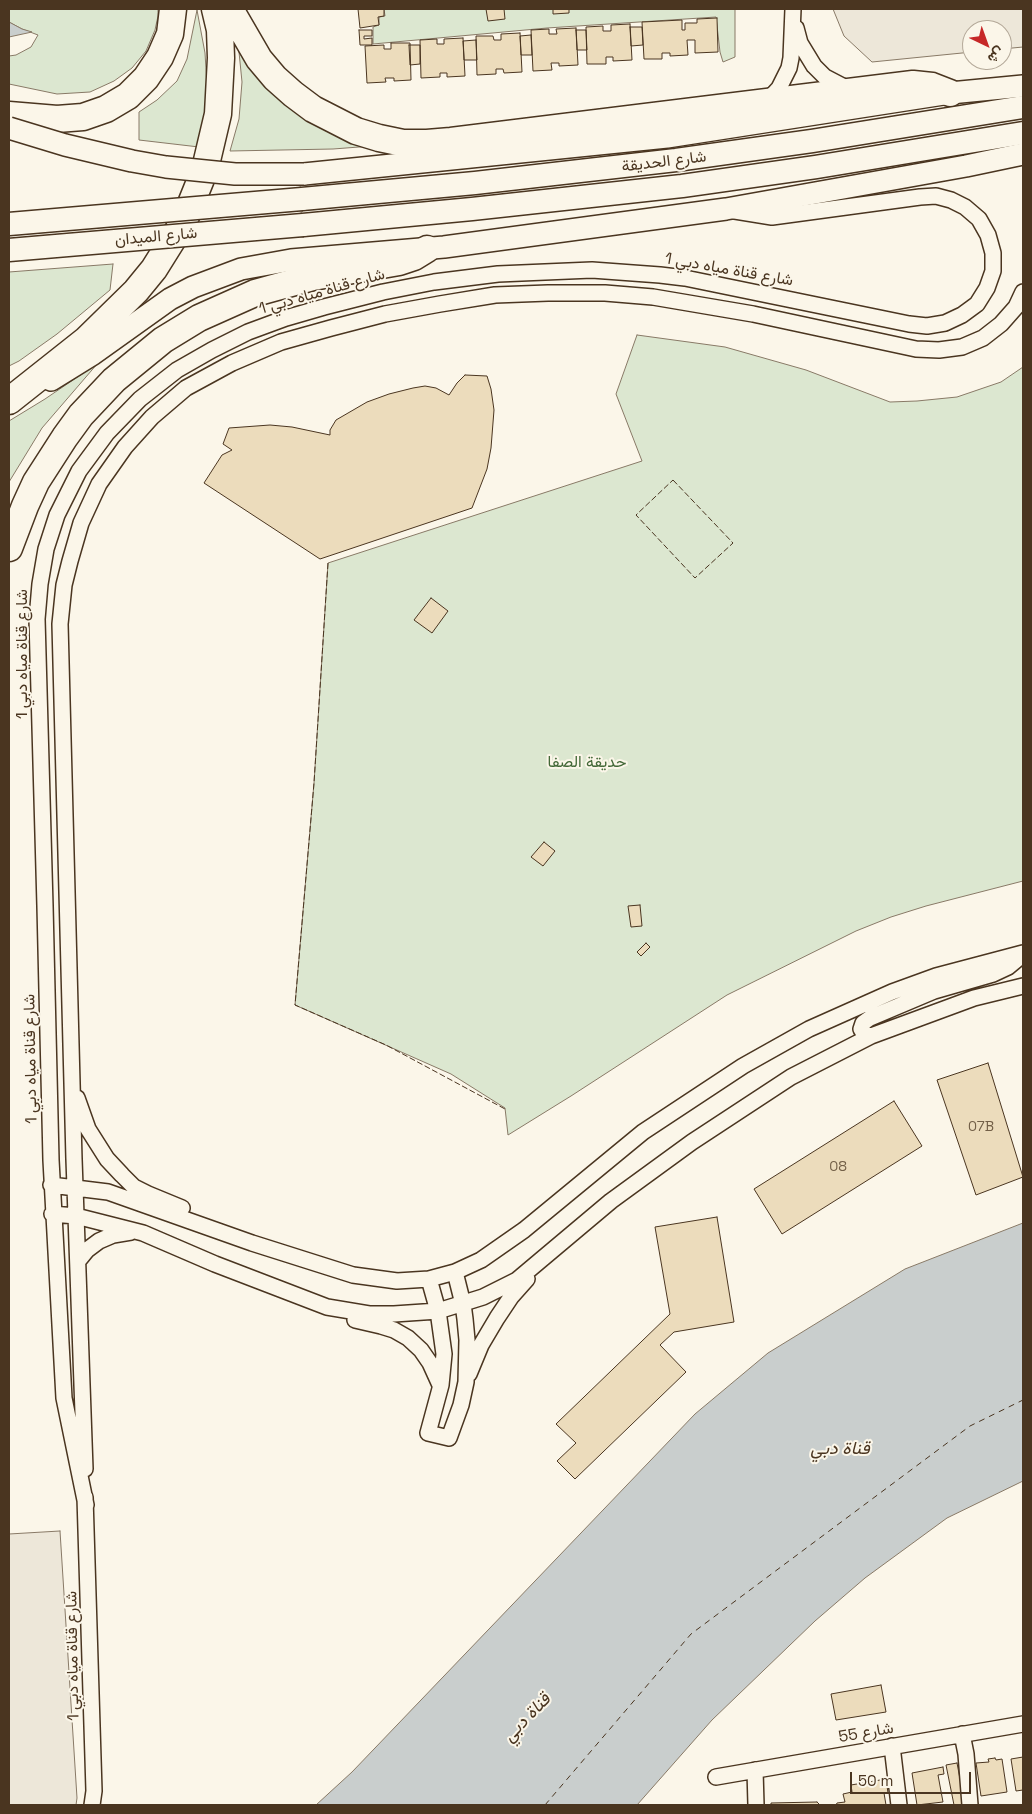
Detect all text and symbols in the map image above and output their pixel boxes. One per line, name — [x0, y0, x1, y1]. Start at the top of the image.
north arrow — [962, 20, 1012, 70]
text: ش — [984, 43, 1009, 68]
street label: شارع الحديقة — [621, 147, 707, 177]
street label: شارع الميدان — [114, 224, 198, 250]
street label: شارع قناة مياه دبي 1 — [663, 249, 795, 291]
street label: شارع قناة مياه دبي 1 — [257, 265, 387, 319]
street label: شارع قناة مياه دبي 1 — [13, 589, 33, 719]
park label: حديقة الصفا — [548, 753, 626, 773]
street label: شارع قناة مياه دبي 1 — [20, 994, 42, 1124]
house number: 07B — [968, 1119, 994, 1135]
house number: 08 — [829, 1159, 847, 1175]
water label: قناة دبي — [810, 1438, 870, 1460]
street label: شارع قناة مياه دبي 1 — [62, 1591, 84, 1721]
water label: قناة دبي — [499, 1689, 555, 1747]
street label: شارع 55 — [837, 1719, 895, 1747]
scale bar — [852, 1762, 973, 1794]
text: 50 m — [858, 1771, 893, 1790]

